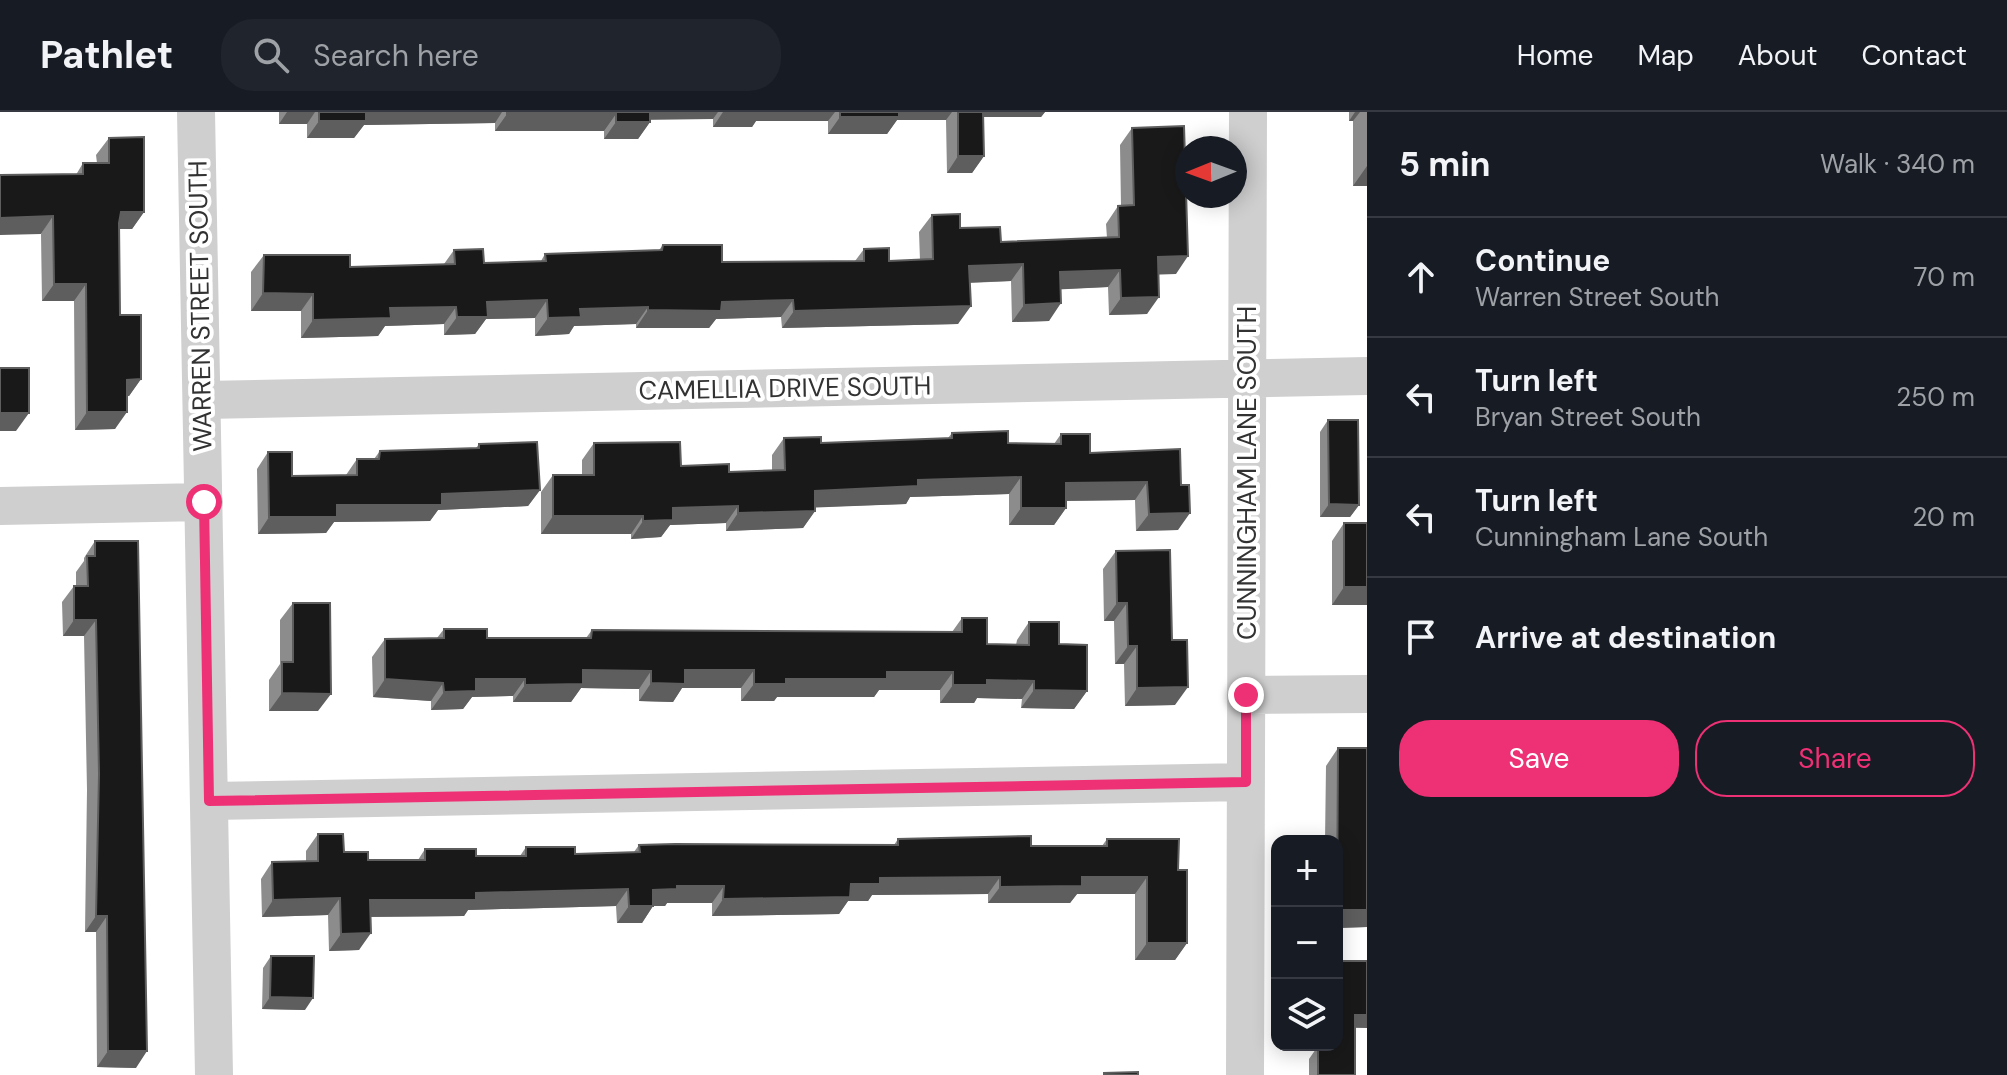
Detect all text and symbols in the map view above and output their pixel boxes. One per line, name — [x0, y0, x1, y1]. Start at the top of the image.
search box — [221, 19, 781, 91]
text: Pathlet — [40, 30, 173, 80]
icon: search — [249, 33, 293, 77]
text: Search here — [313, 36, 479, 75]
text: Home — [1517, 37, 1593, 74]
text: Map — [1637, 37, 1694, 74]
text: About — [1738, 37, 1817, 74]
text: Contact — [1861, 37, 1967, 74]
north arrow — [1175, 136, 1247, 208]
text: 5 min — [1399, 142, 1490, 187]
text: Walk · 340 m — [1820, 147, 1975, 181]
street label: WARREN STREET SOUTH — [180, 160, 220, 452]
text: Continue — [1475, 241, 1610, 280]
icon: ahead — [1399, 255, 1443, 299]
text: 70 m — [1914, 260, 1975, 294]
text: Warren Street South — [1475, 280, 1720, 314]
street label: CUNNINGHAM LANE SOUTH — [1230, 306, 1264, 640]
text: Turn left — [1475, 361, 1598, 400]
street label: CAMELLIA DRIVE SOUTH — [638, 368, 932, 408]
icon: left — [1399, 375, 1443, 419]
text: 250 m — [1896, 380, 1975, 414]
text: Bryan Street South — [1475, 400, 1701, 434]
text: Turn left — [1475, 481, 1598, 520]
route start — [186, 484, 222, 520]
icon: left — [1399, 495, 1443, 539]
text: 20 m — [1912, 500, 1975, 534]
text: Cunningham Lane South — [1475, 520, 1768, 554]
icon: arrive — [1399, 615, 1443, 659]
text: Arrive at destination — [1475, 618, 1776, 657]
route end — [1228, 677, 1264, 713]
button: Save — [1399, 720, 1679, 797]
button: Share — [1695, 720, 1975, 797]
map controls — [1271, 835, 1343, 1051]
button: + — [1271, 835, 1343, 907]
button: − — [1271, 907, 1343, 979]
button: layers — [1271, 979, 1343, 1051]

